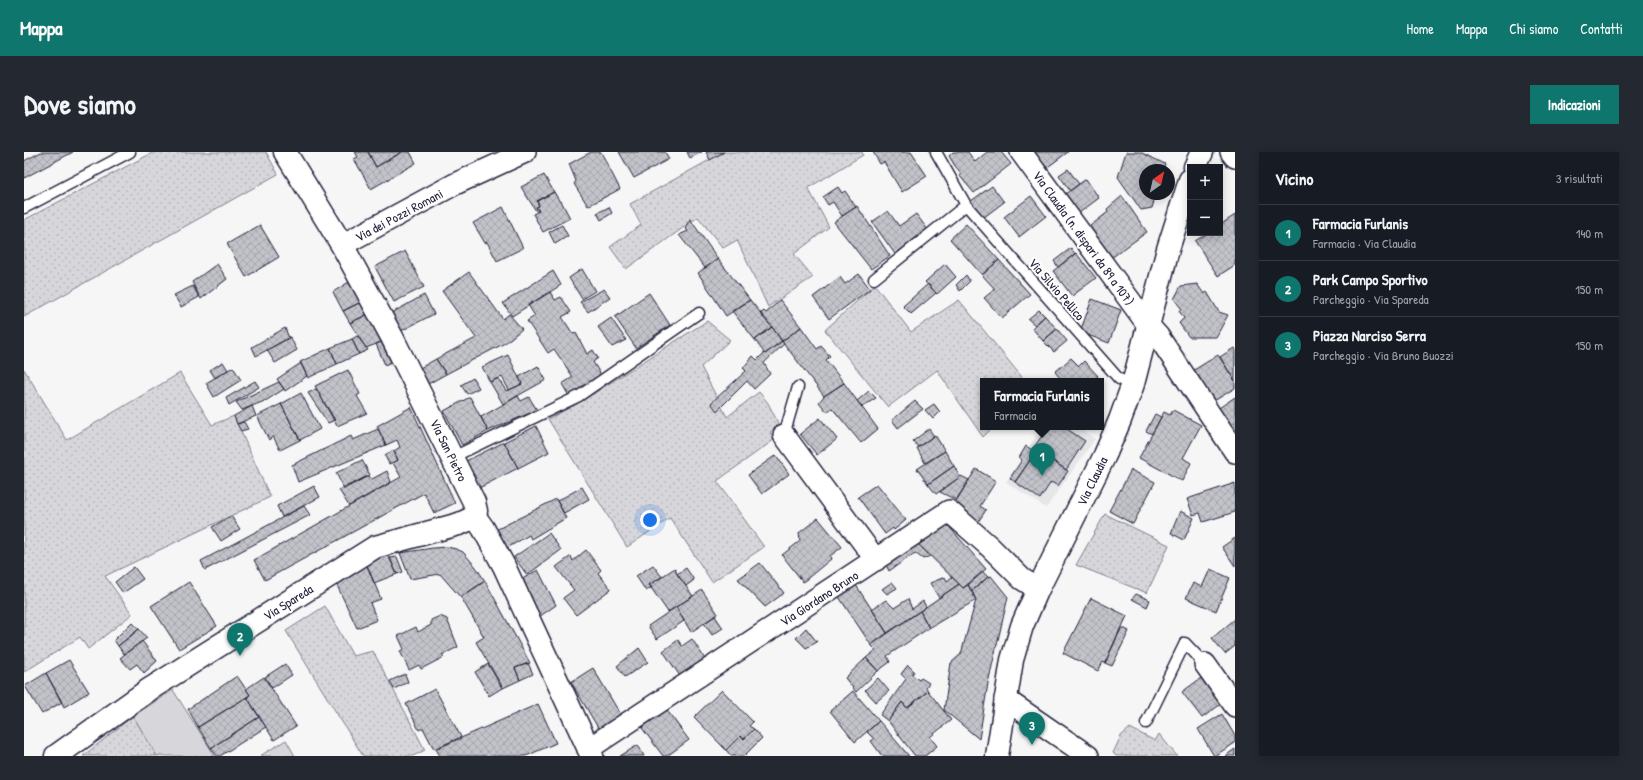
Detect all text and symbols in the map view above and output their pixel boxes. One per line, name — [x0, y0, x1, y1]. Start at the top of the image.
text: Mappa — [20, 15, 62, 41]
text: Home — [1407, 19, 1434, 38]
text: Mappa — [1456, 19, 1487, 38]
text: Chi siamo — [1509, 19, 1558, 38]
text: Contatti — [1580, 19, 1623, 38]
text: Dove siamo — [24, 85, 136, 123]
button: Indicazioni — [1530, 85, 1619, 124]
north arrow — [1139, 164, 1175, 200]
map controls — [1187, 164, 1223, 236]
button: + — [1187, 164, 1223, 200]
street label: Via Claudia (n. dispari da 89 a 107) — [1029, 167, 1139, 309]
text: Vicino — [1275, 167, 1313, 190]
text: 3 risultati — [1556, 169, 1603, 187]
street label: Via dei Pozzi Romani — [352, 184, 446, 246]
button: − — [1187, 200, 1223, 236]
text: Farmacia Furlanis — [1313, 213, 1408, 234]
text: 1 — [1286, 224, 1290, 242]
text: 140 m — [1576, 224, 1603, 242]
text: Farmacia · Via Claudia — [1313, 234, 1416, 252]
street label: Via Silvio Pellico — [1025, 254, 1089, 324]
text: Park Campo Sportivo — [1313, 269, 1427, 290]
text: 2 — [1285, 280, 1291, 298]
text: 150 m — [1575, 280, 1603, 298]
text: Parcheggio · Via Spareda — [1313, 290, 1429, 308]
text: Piazza Narciso Serra — [1313, 325, 1426, 346]
text: 3 — [1285, 336, 1291, 354]
text: 150 m — [1575, 336, 1603, 354]
text: Parcheggio · Via Bruno Buozzi — [1313, 346, 1454, 364]
popup — [980, 378, 1104, 430]
text: Farmacia Furlanis — [994, 385, 1090, 406]
text: Farmacia — [994, 406, 1036, 424]
street label: Via San Pietro — [426, 416, 472, 484]
pin: 1 — [1029, 443, 1055, 476]
street label: Via Claudia — [1072, 454, 1112, 508]
your location — [640, 510, 660, 530]
street label: Via Giordano Bruno — [776, 566, 862, 630]
street label: Via Spareda — [260, 580, 316, 624]
pin: 2 — [227, 623, 253, 656]
pin: 3 — [1019, 712, 1045, 745]

